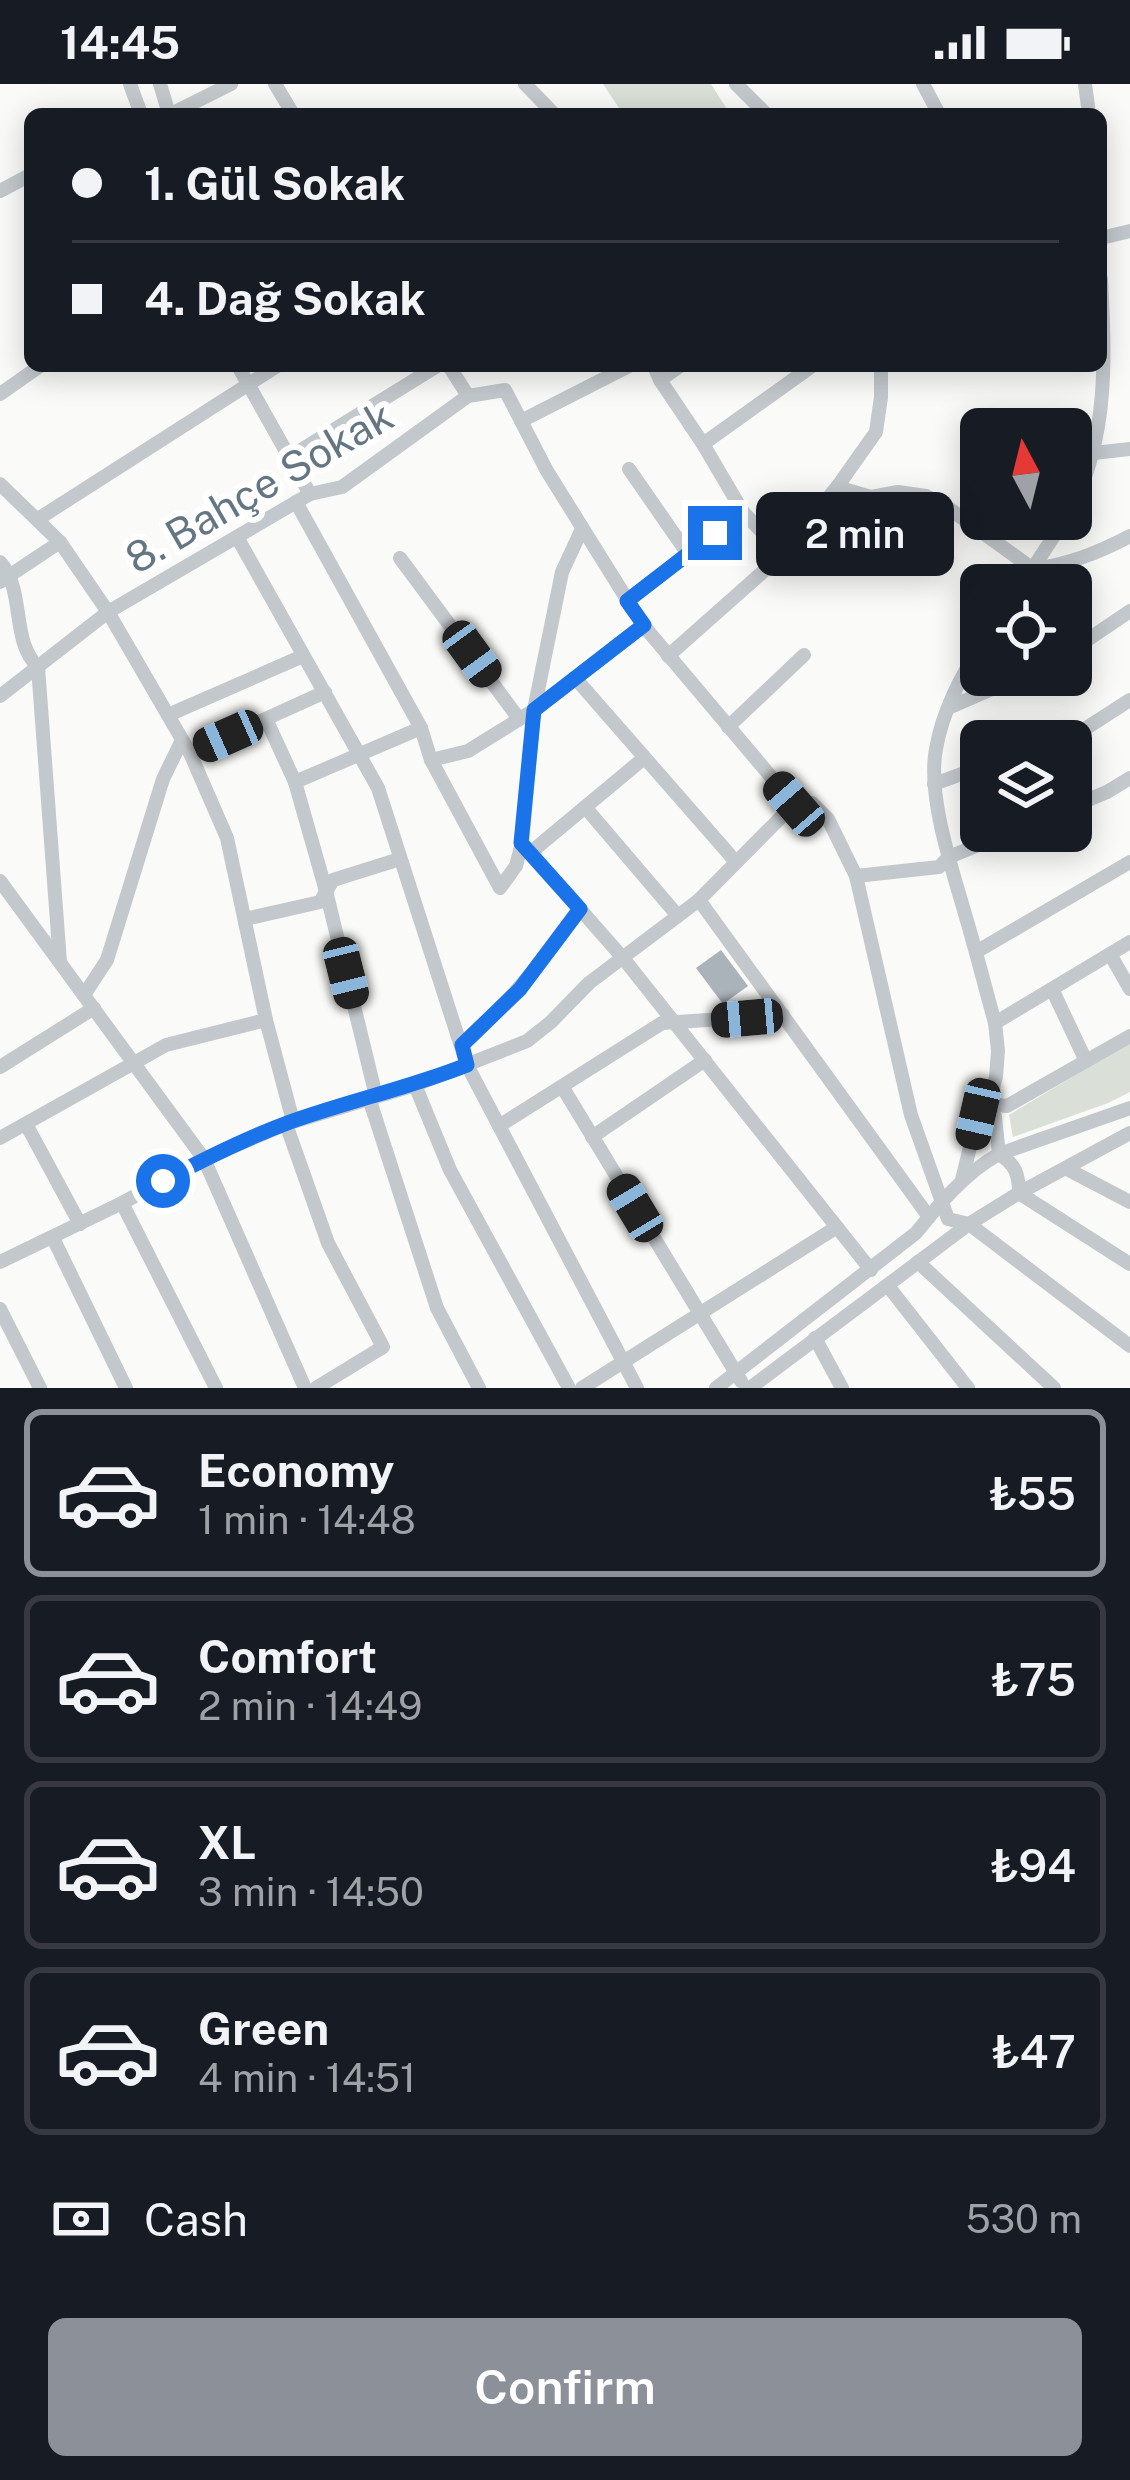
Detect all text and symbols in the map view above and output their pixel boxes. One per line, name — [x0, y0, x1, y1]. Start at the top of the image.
text: 14:45 — [60, 16, 180, 69]
text: 1. Gül Sokak — [144, 157, 405, 210]
text: 4. Dağ Sokak — [144, 272, 426, 325]
street label: 8. Bahçe Sokak — [116, 390, 401, 583]
north arrow — [960, 408, 1092, 540]
map controls — [960, 408, 1092, 852]
callout: 2 min — [757, 491, 955, 575]
route end — [688, 506, 742, 560]
text: 2 min — [805, 511, 905, 557]
button: locate — [960, 564, 1092, 696]
car — [436, 614, 508, 694]
car — [188, 705, 268, 767]
button: layers — [960, 720, 1092, 852]
car — [757, 765, 831, 843]
car — [320, 934, 372, 1012]
car — [710, 997, 784, 1039]
car — [952, 1075, 1004, 1153]
route start — [136, 1154, 190, 1208]
car — [601, 1168, 669, 1248]
icon: car — [54, 1439, 162, 1547]
text: Economy — [198, 1444, 394, 1497]
text: ₺55 — [989, 1467, 1076, 1520]
text: 1 min · 14:48 — [198, 1497, 416, 1543]
icon: car — [54, 1625, 162, 1733]
text: Comfort — [198, 1630, 377, 1683]
text: ₺75 — [991, 1653, 1076, 1706]
text: 2 min · 14:49 — [198, 1683, 422, 1729]
icon: car — [54, 1811, 162, 1919]
text: XL — [198, 1816, 256, 1869]
text: ₺94 — [991, 1839, 1076, 1892]
text: 3 min · 14:50 — [198, 1869, 424, 1915]
icon: car — [54, 1997, 162, 2105]
text: Green — [198, 2002, 329, 2055]
text: ₺47 — [992, 2025, 1076, 2078]
text: 4 min · 14:51 — [198, 2055, 416, 2101]
icon: cash — [48, 2186, 114, 2252]
text: Cash — [144, 2193, 248, 2246]
text: 530 m — [966, 2196, 1082, 2242]
button: Confirm — [48, 2318, 1082, 2456]

